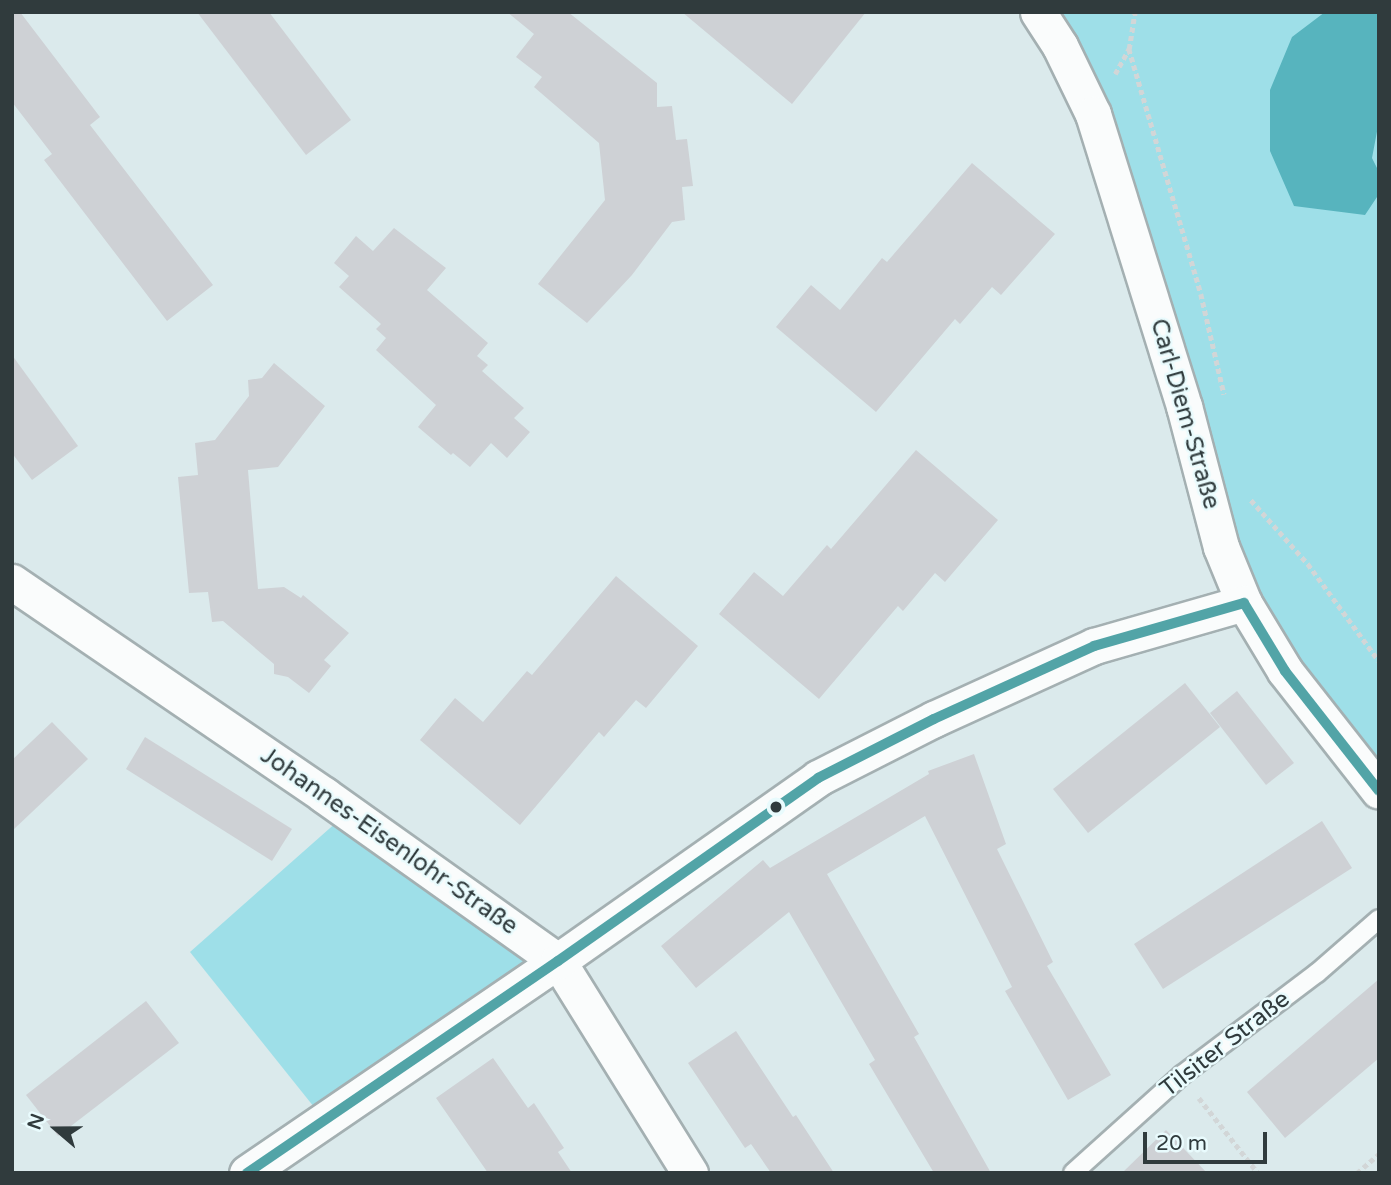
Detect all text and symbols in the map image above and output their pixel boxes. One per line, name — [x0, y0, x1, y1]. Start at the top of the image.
street label: Carl-Diem-Straße — [1144, 316, 1226, 512]
street label: Johannes-Eisenlohr-Straße — [255, 741, 523, 941]
unlabelled marker — [769, 800, 783, 814]
street label: Tilsiter Straße — [1155, 985, 1295, 1103]
north arrow — [21, 1094, 91, 1164]
text: N — [23, 1111, 49, 1133]
scale bar — [1146, 1118, 1270, 1162]
text: 20 m — [1156, 1131, 1207, 1156]

